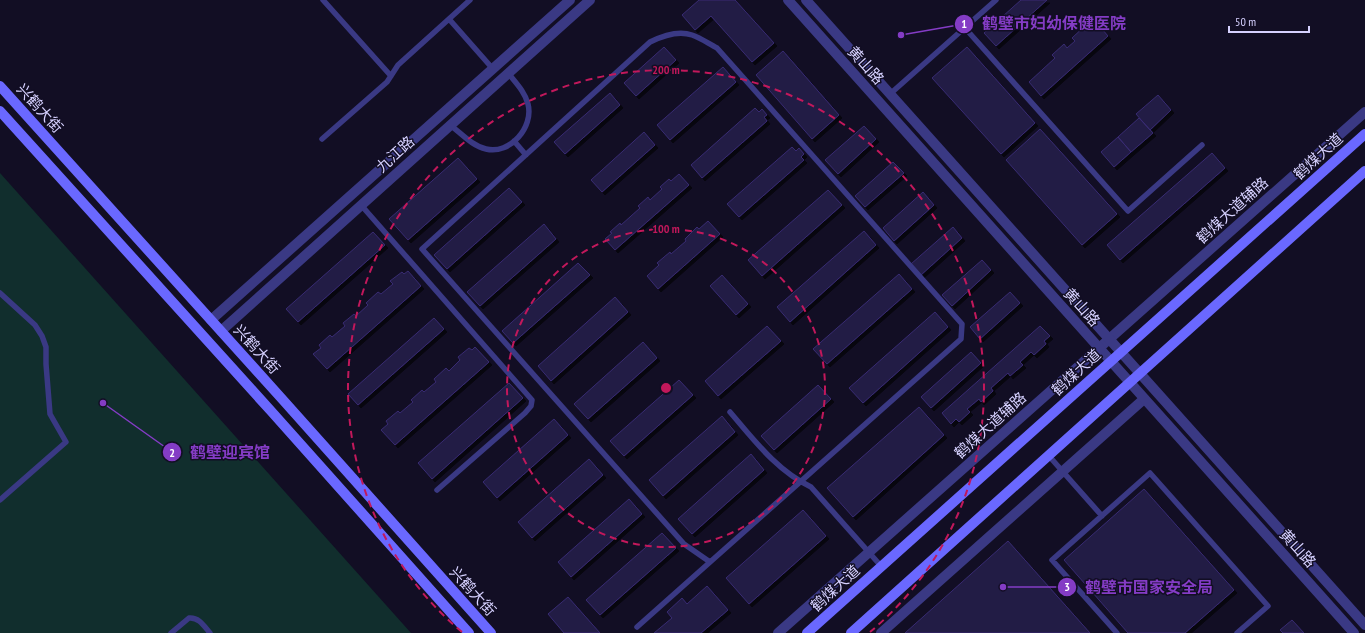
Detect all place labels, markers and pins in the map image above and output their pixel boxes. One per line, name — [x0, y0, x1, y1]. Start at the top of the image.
callout: 鹤壁市妇幼保健医院 — [954, 10, 1134, 38]
centre of rings — [659, 381, 673, 395]
callout: 鹤壁迎宾馆 — [162, 438, 278, 466]
callout: 鹤壁市国家安全局 — [1057, 573, 1221, 601]

